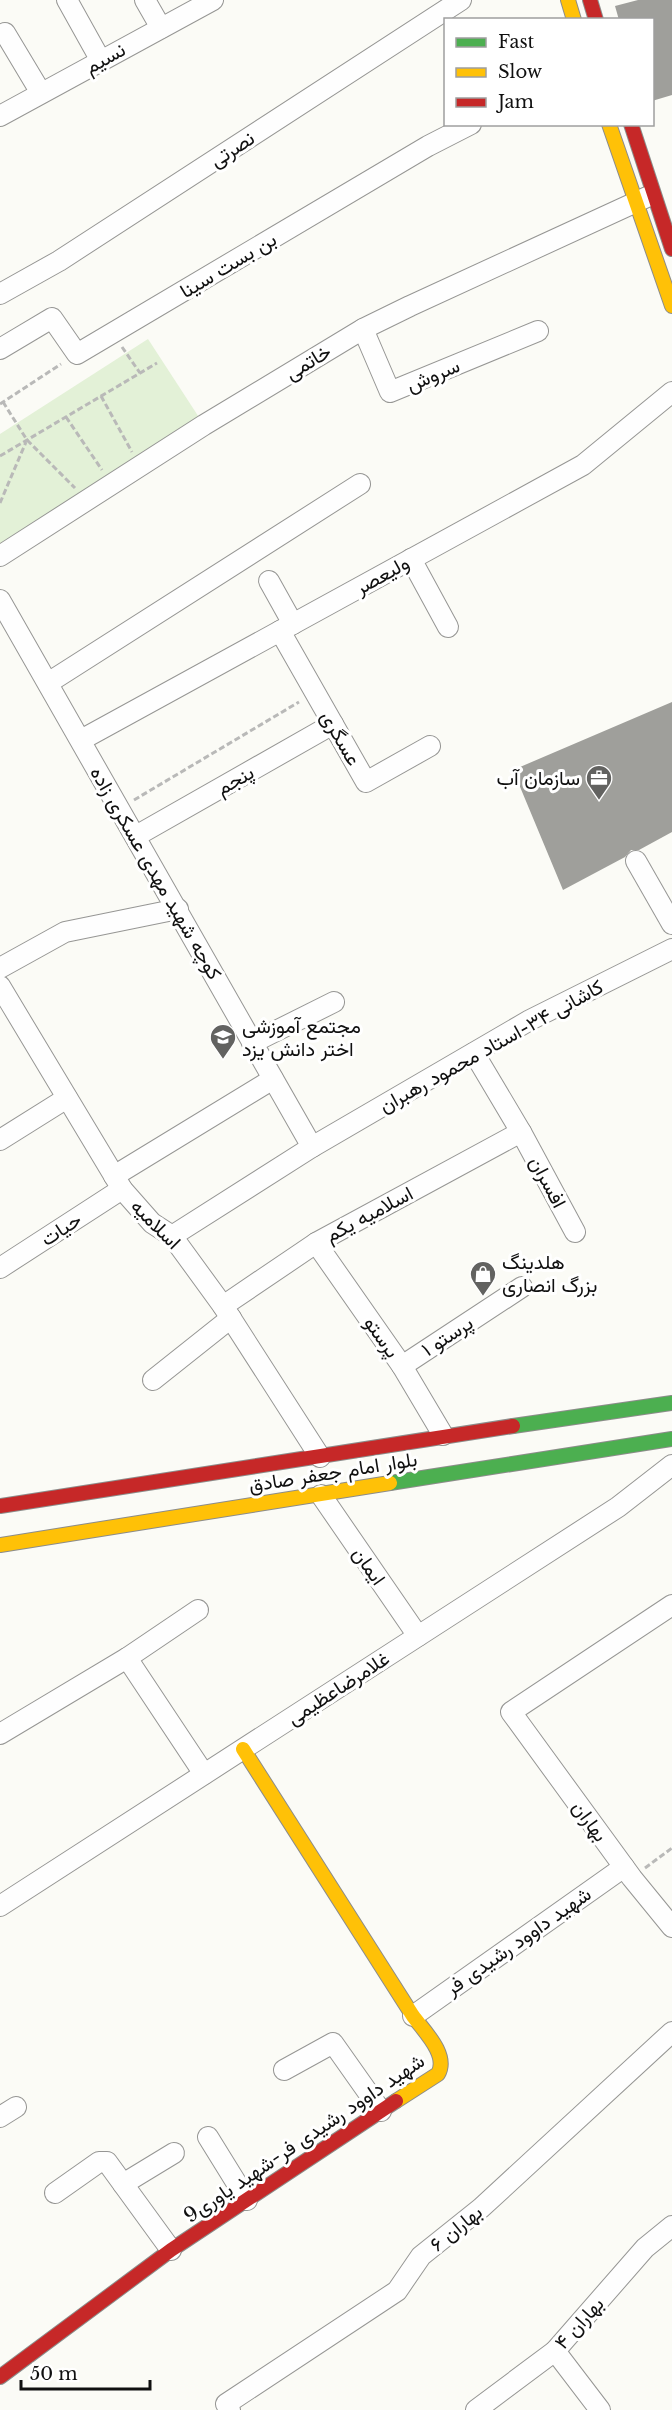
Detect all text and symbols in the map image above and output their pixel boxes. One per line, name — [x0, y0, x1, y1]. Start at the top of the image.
legend — [444, 18, 654, 126]
text: Fast — [498, 31, 535, 53]
street label: نسیم — [81, 37, 130, 80]
text: Slow — [498, 61, 543, 83]
text: Jam — [496, 91, 534, 113]
street label: نصرتی — [205, 126, 259, 173]
street label: بن بست سینا — [175, 227, 281, 303]
street label: خاتمی — [281, 339, 335, 385]
street label: سروش — [403, 353, 464, 398]
street label: ولیعصر — [350, 550, 414, 601]
street label: عسگری — [315, 706, 366, 770]
street label: پنجم — [212, 760, 259, 802]
street label: کوچه شهید مهدی عسکری زاده — [83, 762, 227, 985]
office icon: سازمان آب — [584, 763, 614, 801]
place label: سازمان آب — [496, 766, 580, 791]
street label: کاشانی ۳۴-استاد محمود رهبران — [375, 974, 608, 1119]
place label: مجتمع آموزشی اختر دانش یزد — [242, 1014, 361, 1062]
school or university icon: مجتمع آموزشی اختر دانش یزد — [208, 1022, 238, 1060]
street label: افسران — [524, 1152, 572, 1212]
street label: اسلامیه یکم — [321, 1181, 417, 1248]
street label: اسلامیه — [126, 1194, 186, 1254]
street label: حیات — [36, 1207, 86, 1251]
place label: هلدینگ بزرگ انصاری — [502, 1250, 597, 1298]
shop icon: هلدینگ بزرگ انصاری — [468, 1259, 498, 1297]
street label: پرستو ۱ — [417, 1311, 478, 1363]
street label: پرستو — [358, 1312, 405, 1363]
street label: بلوار امام جعفر صادق — [247, 1447, 419, 1498]
street label: ایمان — [347, 1542, 391, 1590]
street label: غلامرضاعظیمی — [282, 1646, 394, 1731]
street label: بهاران — [566, 1796, 613, 1847]
street label: شهید داوود رشیدی فر — [440, 1882, 596, 2002]
street label: شهید داوود رشیدی فر-شهید یاوری9 — [179, 2048, 429, 2228]
street label: بهاران ۶ — [425, 2200, 488, 2257]
street label: بهاران ۴ — [549, 2292, 609, 2355]
scale bar — [21, 2353, 150, 2391]
text: 50 m — [30, 2363, 78, 2385]

